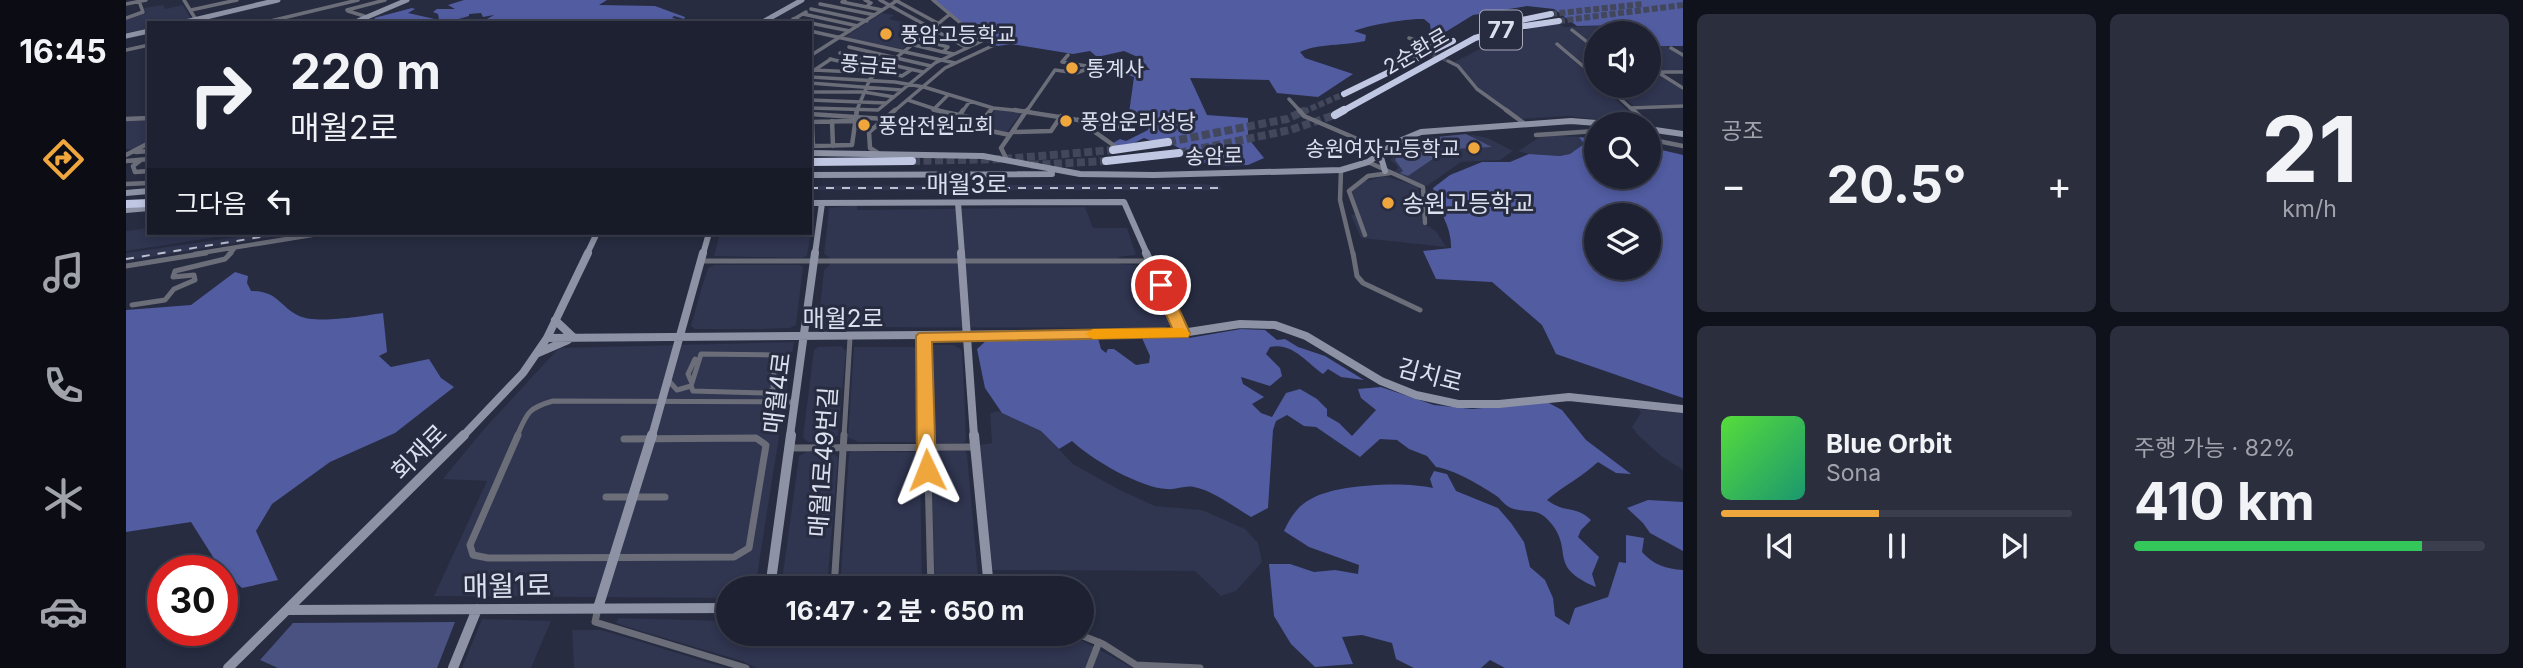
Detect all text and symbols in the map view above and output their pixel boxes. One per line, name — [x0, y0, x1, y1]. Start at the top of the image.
road number: 77 — [1480, 10, 1522, 50]
map controls — [1584, 21, 1661, 280]
button: sound — [1584, 21, 1661, 98]
place label: 풍암고등학교 — [900, 22, 1016, 47]
street label: 2순환로 — [1379, 22, 1453, 80]
marker: 풍암고등학교 — [878, 26, 894, 42]
text: 16:45 — [19, 32, 107, 71]
text: 220 m — [290, 42, 441, 101]
icon: right — [175, 49, 266, 140]
street label: 풍금로 — [839, 50, 899, 80]
place label: 통계사 — [1086, 56, 1144, 81]
marker: 통계사 — [1064, 60, 1080, 76]
text: 21 — [2261, 94, 2358, 204]
text: 매월2로 — [290, 108, 398, 147]
place label: 풍암운리성당 — [1080, 109, 1196, 134]
button: search — [1584, 112, 1661, 189]
place label: 풍암전원교회 — [878, 113, 994, 138]
marker: 풍암운리성당 — [1058, 113, 1074, 129]
marker: 풍암전원교회 — [856, 117, 872, 133]
text: 공조 — [1721, 117, 1763, 145]
icon: directions — [39, 135, 88, 184]
place label: 송원여자고등학교 — [1305, 136, 1460, 161]
marker: 송원여자고등학교 — [1466, 140, 1482, 156]
street label: 송암로 — [1185, 143, 1243, 169]
text: 20.5° — [1826, 153, 1967, 216]
text: − — [1721, 162, 1746, 208]
text: + — [2047, 162, 2072, 208]
street label: 매월3로 — [926, 170, 1008, 199]
icon: left — [261, 182, 299, 220]
text: 그다음 — [175, 188, 247, 219]
place label: 송원고등학교 — [1402, 189, 1534, 218]
marker: 송원고등학교 — [1380, 195, 1396, 211]
text: km/h — [2282, 195, 2337, 223]
button: layers — [1584, 203, 1661, 280]
icon: music — [39, 248, 88, 297]
pin — [1131, 255, 1191, 315]
icon: arrive — [1142, 266, 1180, 304]
street label: 매월2로 — [803, 304, 883, 333]
street label: 매월4로 — [758, 351, 796, 435]
street label: 김치로 — [1394, 352, 1466, 398]
icon: phone — [39, 361, 88, 410]
street label: 매월1로49번길 — [803, 386, 843, 538]
street label: 회재로 — [385, 418, 453, 486]
text: Blue Orbit — [1826, 428, 1952, 459]
position arrow — [890, 433, 964, 507]
text: 주행 가능 · 82% — [2134, 434, 2296, 462]
text: Sona — [1826, 459, 1881, 487]
text: 410 km — [2134, 470, 2315, 533]
icon: climate — [39, 474, 88, 523]
icon: previous — [1761, 527, 1799, 565]
icon: pause — [1878, 527, 1916, 565]
icon: next — [1995, 527, 2033, 565]
speed limit sign: 30 — [147, 555, 238, 646]
street label: 매월1로 — [462, 568, 552, 604]
icon: car — [39, 587, 88, 636]
text: 16:47 · 2 분 · 650 m — [786, 595, 1024, 626]

